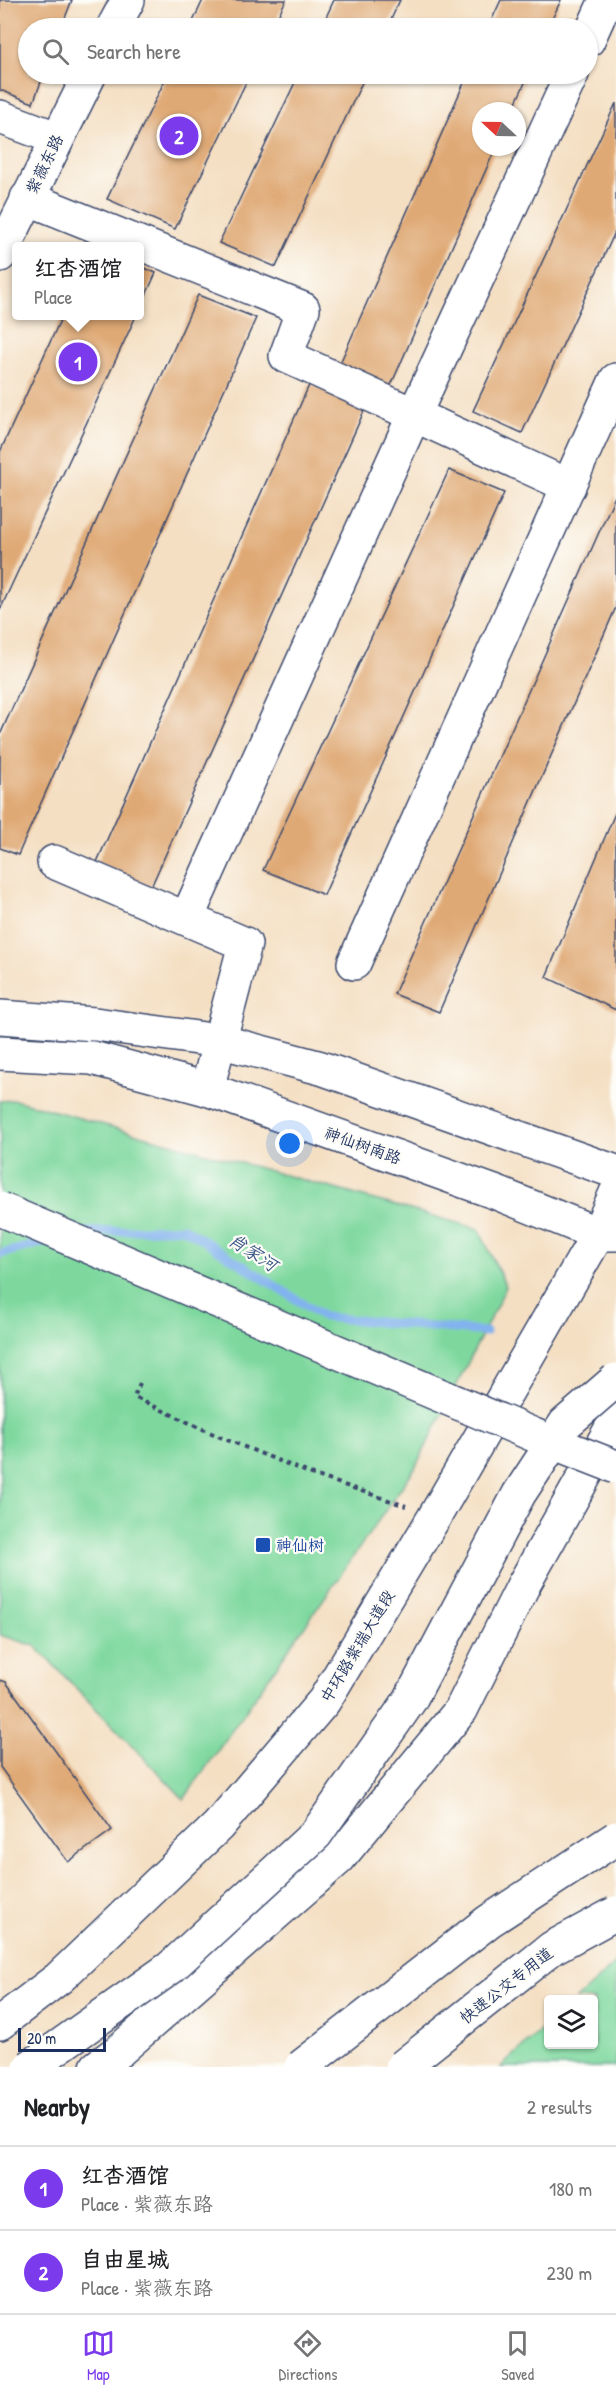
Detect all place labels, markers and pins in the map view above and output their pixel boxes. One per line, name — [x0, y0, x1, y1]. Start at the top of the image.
pin: 2 — [160, 114, 198, 158]
pin: 1 — [58, 340, 98, 385]
place label: 神仙树 — [276, 1534, 324, 1556]
marker: 神仙树 — [254, 1536, 272, 1554]

